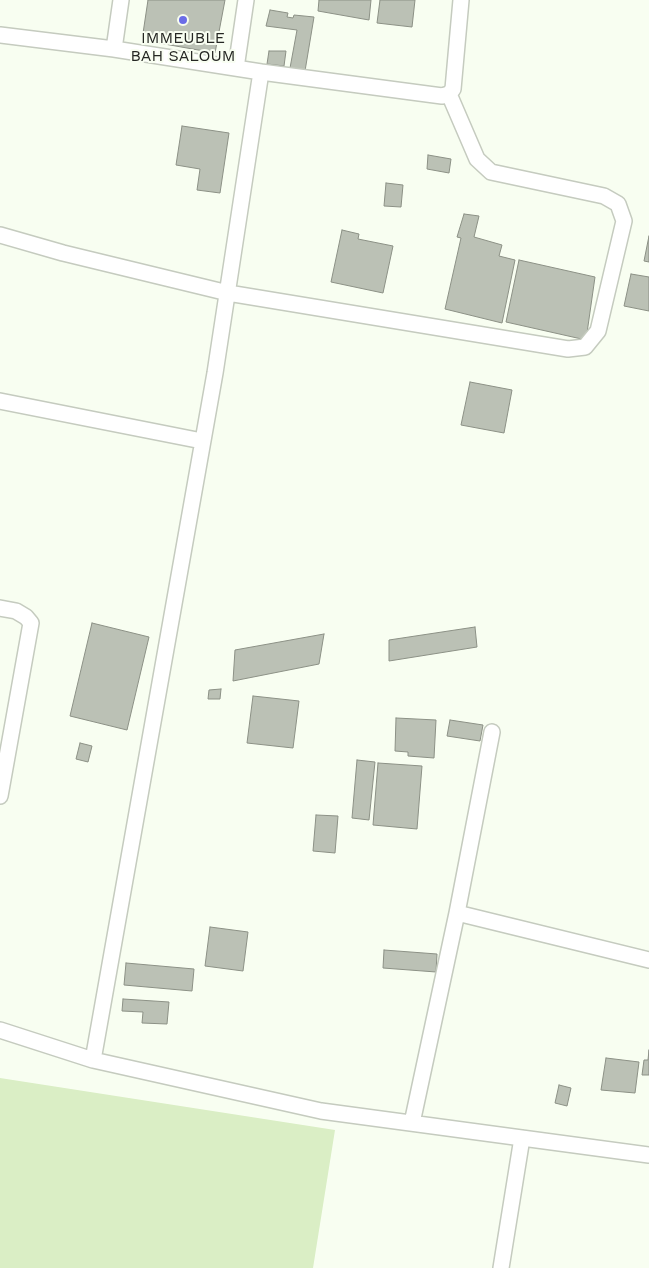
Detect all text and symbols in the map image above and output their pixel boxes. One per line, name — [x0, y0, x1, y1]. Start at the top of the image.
marker: IMMEUBLE BAH SALOUM — [177, 14, 189, 26]
place label: IMMEUBLE BAH SALOUM — [131, 28, 235, 66]

